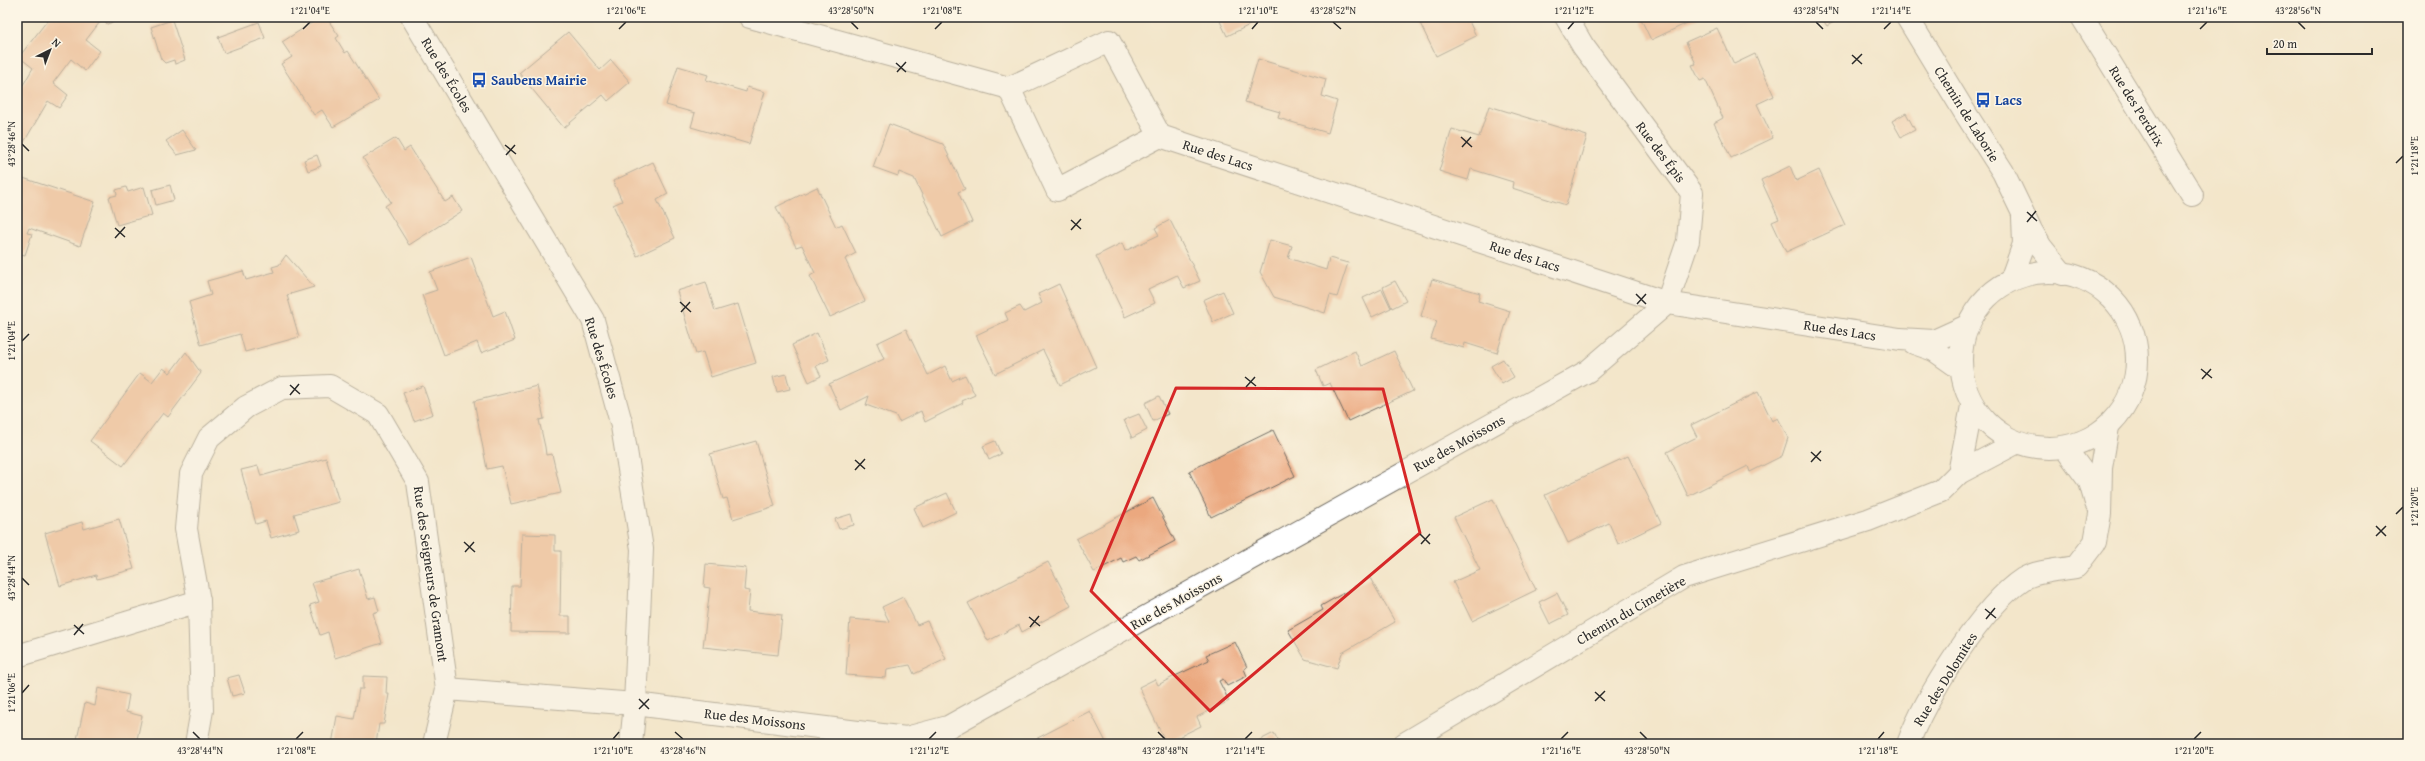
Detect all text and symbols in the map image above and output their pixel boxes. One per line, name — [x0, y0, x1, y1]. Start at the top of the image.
text: 1°21'04"E — [290, 3, 330, 18]
text: 1°21'06"E — [606, 3, 646, 18]
text: 43°28'50"N — [828, 3, 874, 18]
text: 1°21'08"E — [922, 3, 962, 18]
text: 1°21'10"E — [1238, 3, 1278, 18]
text: 43°28'52"N — [1310, 3, 1356, 18]
text: 1°21'12"E — [1554, 3, 1594, 18]
text: 43°28'54"N — [1793, 3, 1839, 18]
text: 1°21'14"E — [1871, 3, 1911, 18]
text: 1°21'16"E — [2187, 3, 2227, 18]
text: 43°28'56"N — [2275, 3, 2321, 18]
north arrow — [30, 30, 70, 70]
scale bar — [2267, 30, 2372, 56]
text: N — [49, 34, 65, 51]
street label: Rue des Écoles — [417, 34, 477, 116]
text: 20 m — [2273, 35, 2297, 52]
street label: Chemin de Laborie — [1929, 62, 2005, 166]
street label: Rue des Perdrix — [2104, 62, 2170, 151]
place label: Saubens Mairie — [491, 70, 587, 90]
bus stop icon: Saubens Mairie — [470, 71, 488, 89]
place label: Lacs — [1995, 90, 2022, 110]
bus stop icon: Lacs — [1974, 91, 1992, 109]
street label: Rue des Épis — [1631, 117, 1691, 187]
text: 43°28'46"N — [4, 121, 19, 167]
street label: Rue des Lacs — [1180, 134, 1256, 176]
text: 1°21'18"E — [2407, 136, 2422, 176]
street label: Rue des Lacs — [1487, 235, 1563, 277]
street label: Rue des Lacs — [1802, 314, 1878, 346]
street label: Rue des Écoles — [580, 315, 624, 401]
text: 1°21'04"E — [4, 321, 19, 361]
street label: Rue des Moissons — [1409, 409, 1509, 477]
street label: Rue des Seigneurs de Gramont — [409, 485, 453, 663]
text: 1°21'20"E — [2407, 487, 2422, 527]
text: 43°28'44"N — [4, 555, 19, 601]
street label: Rue des Moissons — [1126, 567, 1226, 635]
street label: Chemin du Cimetière — [1572, 570, 1690, 650]
street label: Rue des Dolomites — [1908, 628, 1982, 730]
text: 1°21'06"E — [4, 673, 19, 713]
street label: Rue des Moissons — [703, 703, 807, 735]
text: 43°28'44"N — [177, 743, 223, 758]
text: 1°21'08"E — [276, 743, 316, 758]
text: 1°21'10"E — [593, 743, 633, 758]
text: 43°28'46"N — [660, 743, 706, 758]
text: 1°21'12"E — [909, 743, 949, 758]
text: 43°28'48"N — [1142, 743, 1188, 758]
text: 1°21'14"E — [1225, 743, 1265, 758]
text: 1°21'16"E — [1541, 743, 1581, 758]
text: 43°28'50"N — [1624, 743, 1670, 758]
text: 1°21'18"E — [1858, 743, 1898, 758]
text: 1°21'20"E — [2174, 743, 2214, 758]

